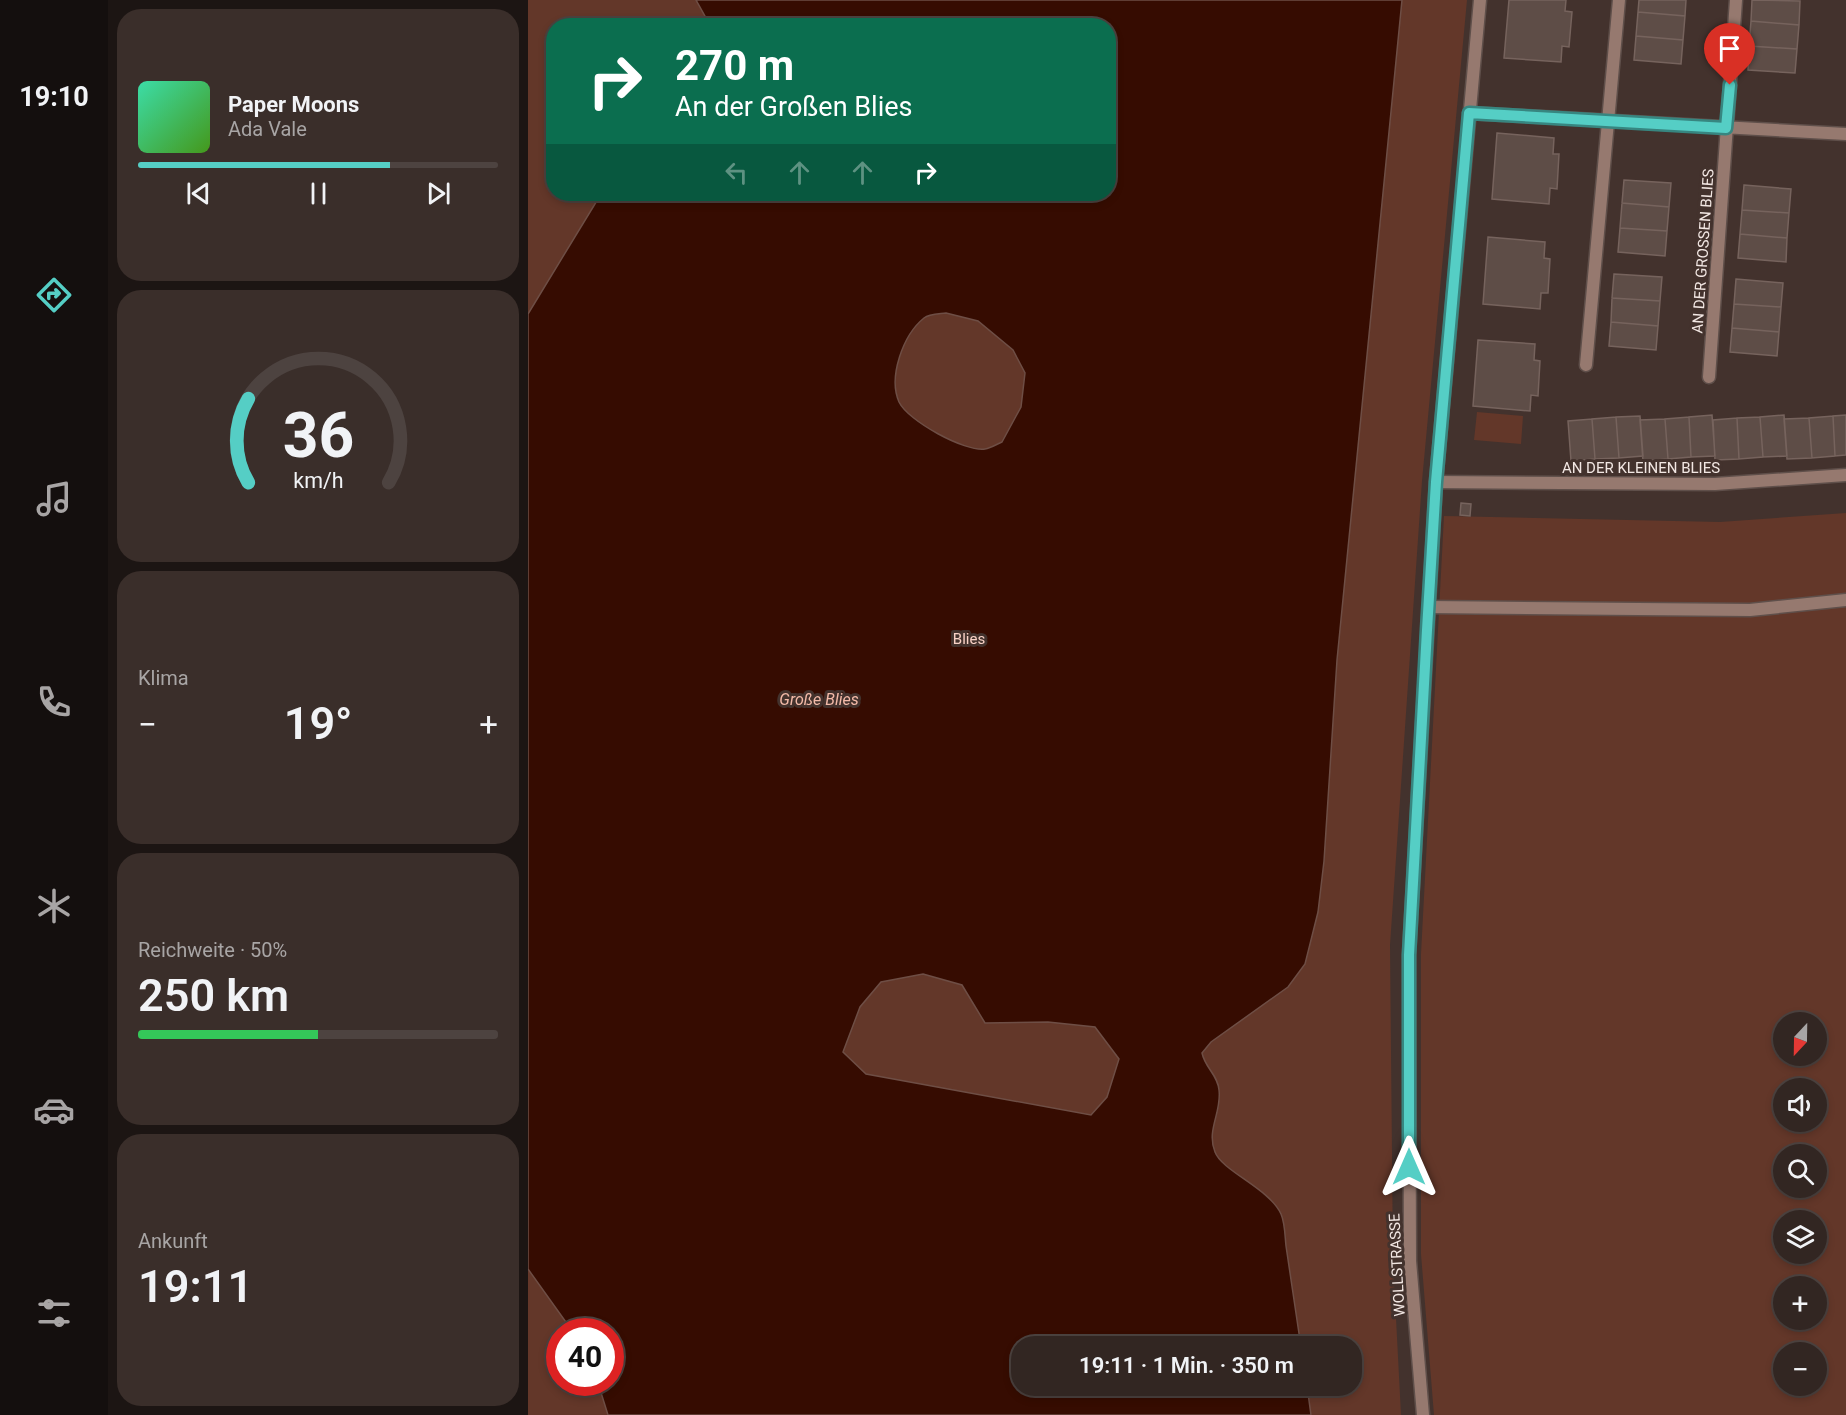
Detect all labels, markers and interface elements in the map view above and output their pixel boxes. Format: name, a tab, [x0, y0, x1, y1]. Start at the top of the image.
pin	[1704, 23, 1755, 85]
icon: arrive	[1713, 32, 1746, 65]
text: 270 m	[675, 41, 794, 90]
icon: right	[576, 42, 654, 120]
text: 19:10	[19, 81, 89, 113]
text: An der Großen Blies	[675, 91, 912, 123]
text: Paper Moons	[228, 92, 359, 117]
text: Ada Vale	[228, 117, 307, 141]
icon: left	[720, 156, 753, 189]
icon: ahead	[783, 156, 816, 189]
icon: ahead	[846, 156, 879, 189]
icon: right	[909, 156, 942, 189]
street label: AN DER GROSSEN BLIES	[1688, 168, 1718, 334]
icon: previous	[182, 177, 215, 210]
icon: pause	[302, 177, 335, 210]
icon: next	[422, 177, 455, 210]
icon: directions	[33, 274, 75, 316]
text: 36	[282, 399, 354, 472]
street label: AN DER KLEINEN BLIES	[1562, 459, 1720, 477]
text: km/h	[293, 469, 343, 494]
icon: music	[33, 478, 75, 520]
park label: Blies	[953, 630, 985, 648]
text: Klima	[138, 666, 189, 690]
icon: phone	[33, 681, 75, 723]
water label: Große Blies	[779, 690, 859, 709]
text: 19°	[284, 697, 352, 750]
text: −	[138, 705, 157, 744]
text: +	[479, 705, 498, 744]
icon: climate	[33, 885, 75, 927]
text: Reichweite · 50%	[138, 938, 287, 962]
text: 250 km	[138, 969, 289, 1022]
north arrow	[1773, 1012, 1827, 1066]
map controls	[1773, 1012, 1827, 1396]
button: sound	[1773, 1078, 1827, 1132]
icon: car	[33, 1089, 75, 1131]
position arrow	[1377, 1135, 1441, 1199]
button: search	[1773, 1144, 1827, 1198]
button: layers	[1773, 1210, 1827, 1264]
street label: WOLLSTRASSE	[1385, 1213, 1409, 1317]
text: Ankunft	[138, 1229, 208, 1253]
text: 19:11	[138, 1260, 253, 1313]
button: +	[1773, 1276, 1827, 1330]
icon: filters	[33, 1292, 75, 1334]
speed limit sign: 40	[546, 1318, 624, 1396]
button: −	[1773, 1342, 1827, 1396]
text: 19:11 · 1 Min. · 350 m	[1079, 1353, 1294, 1378]

